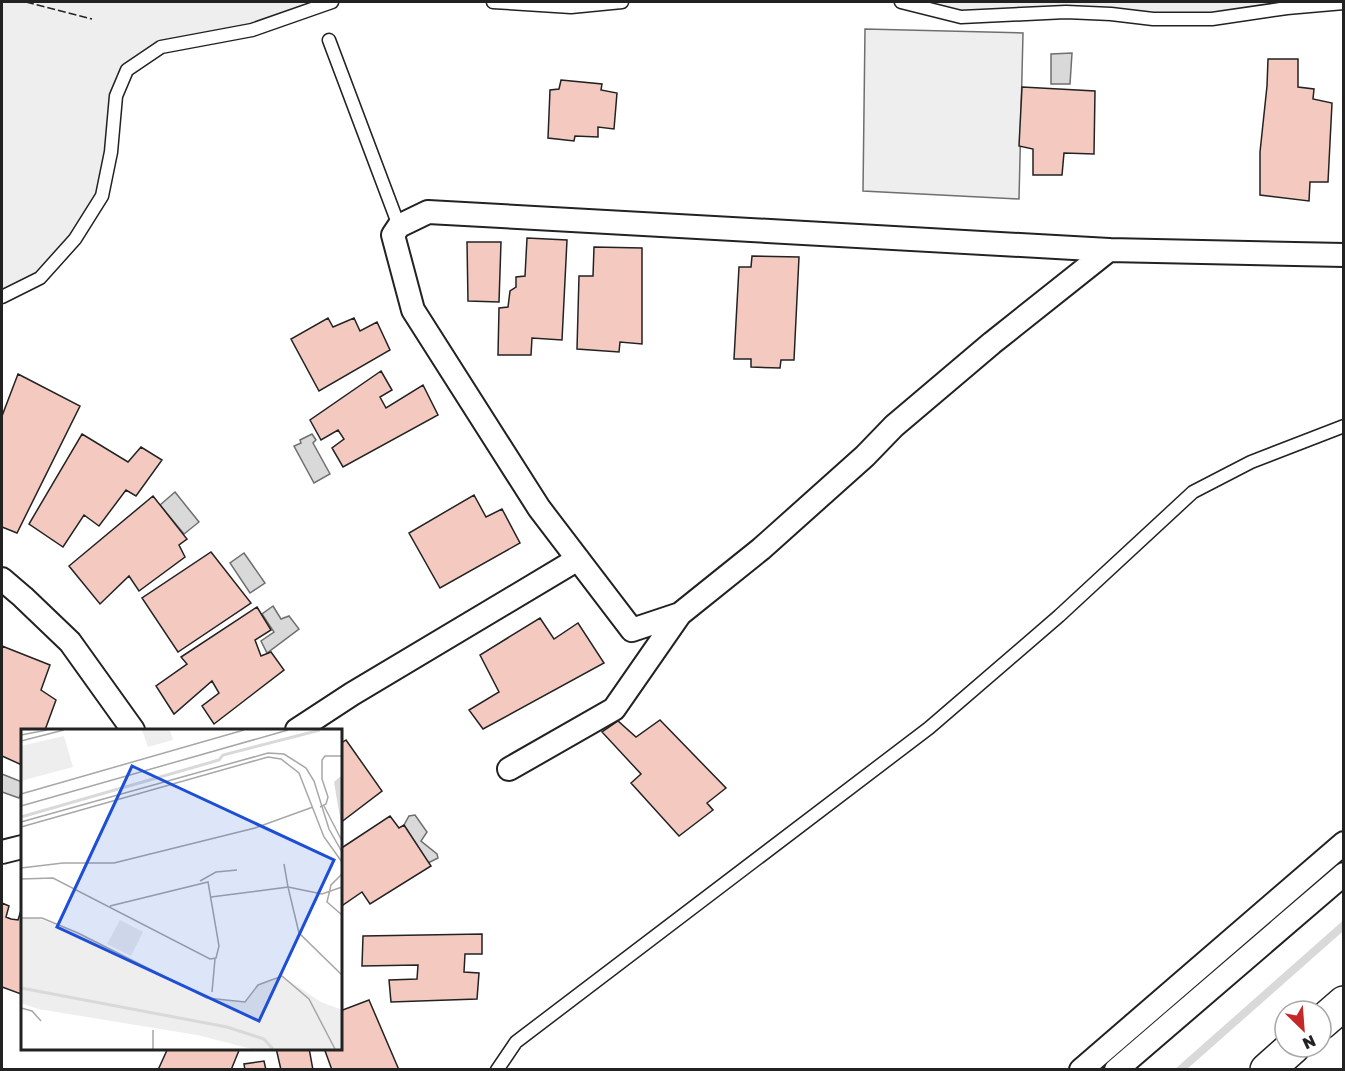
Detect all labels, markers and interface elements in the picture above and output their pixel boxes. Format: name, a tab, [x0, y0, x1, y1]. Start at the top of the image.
inset map	[21, 729, 342, 1050]
north arrow	[1273, 999, 1333, 1059]
text: N	[1300, 1031, 1319, 1054]

